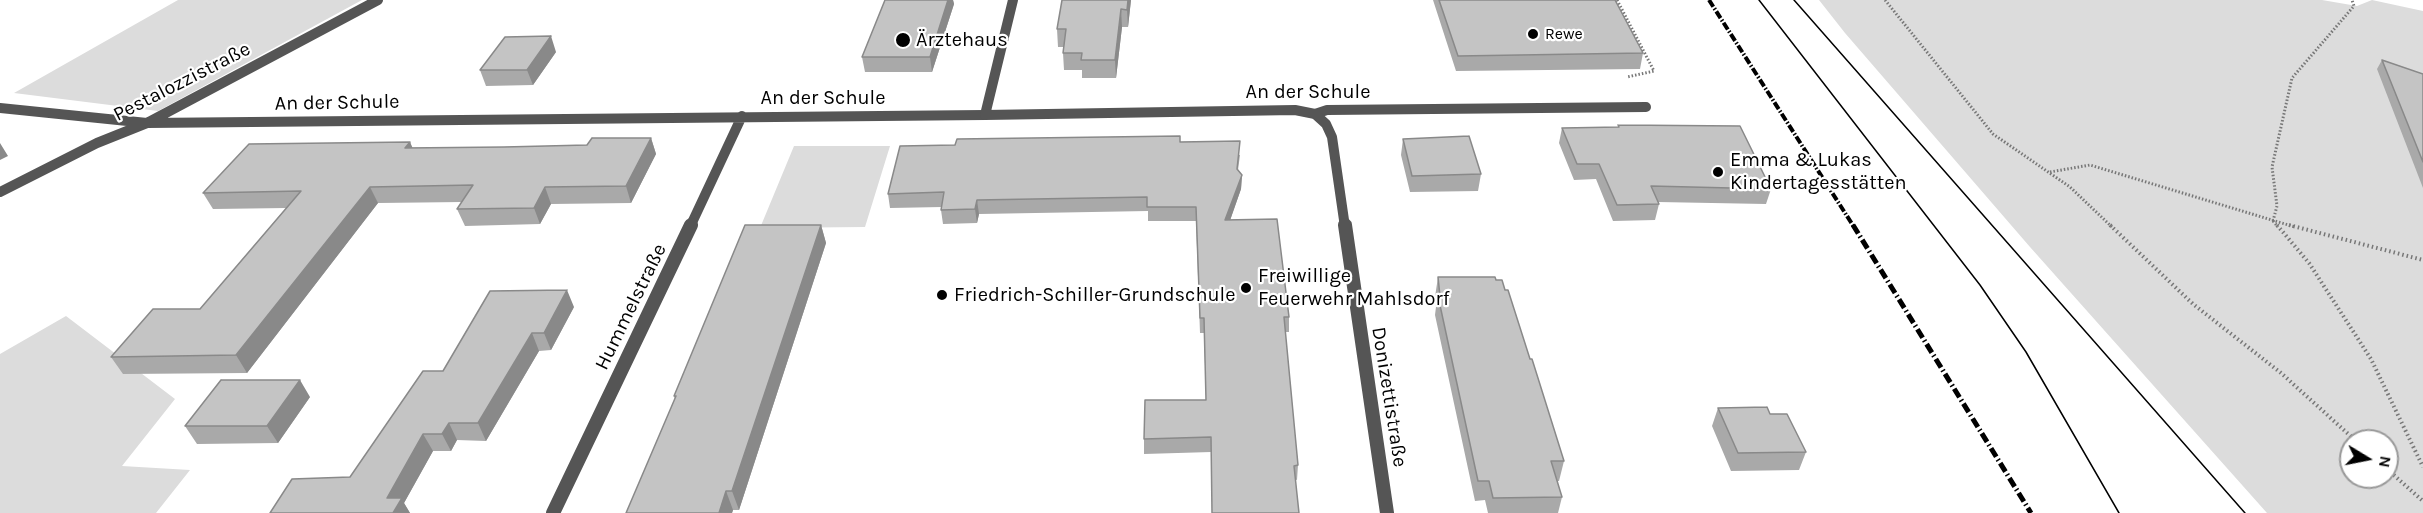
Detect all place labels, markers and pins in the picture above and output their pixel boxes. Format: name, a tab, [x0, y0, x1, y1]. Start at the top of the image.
place label: Rewe	[1545, 24, 1583, 44]
marker: Rewe	[1526, 27, 1540, 41]
place label: Ärztehaus	[916, 28, 1008, 52]
marker: Ärztehaus	[894, 31, 912, 49]
place label: Emma & Lukas Kindertagesstätten	[1730, 148, 1907, 195]
marker: Emma & Lukas Kindertagesstätten	[1711, 165, 1725, 179]
place label: Freiwillige Feuerwehr Mahlsdorf	[1258, 264, 1450, 311]
marker: Freiwillige Feuerwehr Mahlsdorf	[1239, 281, 1253, 295]
place label: Friedrich-Schiller-Grundschule	[954, 283, 1235, 307]
marker: Friedrich-Schiller-Grundschule	[935, 288, 949, 302]

